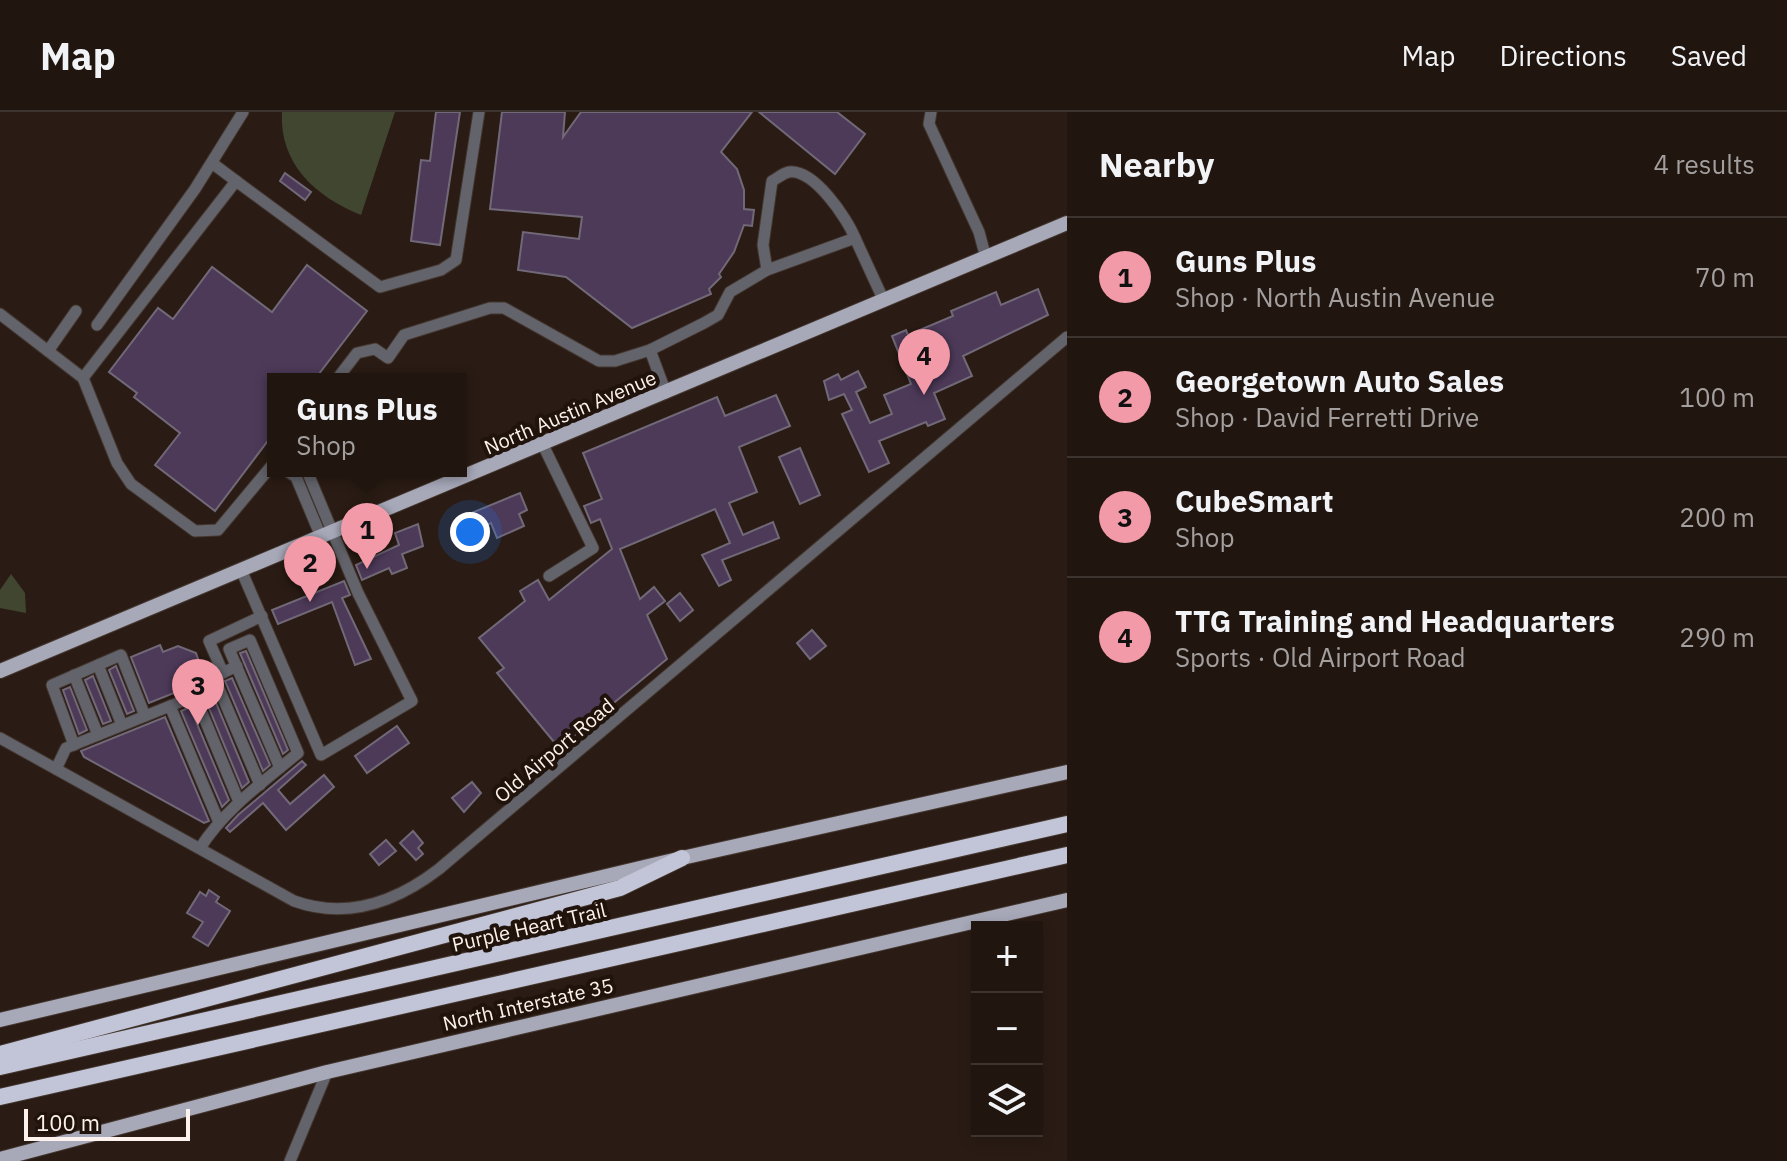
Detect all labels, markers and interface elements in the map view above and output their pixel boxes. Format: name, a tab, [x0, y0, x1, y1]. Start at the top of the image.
text: Map	[40, 31, 116, 80]
text: Map	[1401, 37, 1455, 74]
text: Directions	[1499, 37, 1627, 74]
text: Saved	[1671, 37, 1747, 74]
text: Nearby	[1099, 142, 1214, 186]
text: 4 results	[1653, 147, 1755, 181]
text: Guns Plus	[1175, 241, 1316, 280]
text: 1	[1117, 260, 1133, 294]
text: 70 m	[1695, 260, 1755, 294]
text: Shop · North Austin Avenue	[1175, 280, 1495, 314]
pin: 4	[898, 329, 950, 395]
text: Georgetown Auto Sales	[1175, 361, 1504, 400]
street label: North Austin Avenue	[480, 364, 660, 460]
popup	[267, 373, 467, 477]
text: 2	[1117, 380, 1133, 414]
text: 100 m	[1679, 380, 1755, 414]
text: Guns Plus	[296, 389, 438, 428]
text: Shop · David Ferretti Drive	[1175, 400, 1479, 434]
text: Shop	[296, 428, 356, 462]
text: CubeSmart	[1175, 481, 1334, 520]
text: 3	[1117, 500, 1133, 534]
text: 200 m	[1679, 500, 1755, 534]
pin: 1	[341, 503, 393, 569]
your location	[450, 512, 490, 552]
text: Shop	[1175, 520, 1235, 554]
pin: 2	[284, 536, 336, 602]
text: TTG Training and Headquarters	[1175, 601, 1615, 640]
text: 4	[1117, 620, 1133, 654]
text: 290 m	[1679, 620, 1755, 654]
text: Sports · Old Airport Road	[1175, 640, 1466, 674]
pin: 3	[172, 659, 224, 725]
street label: Old Airport Road	[488, 692, 620, 808]
street label: Purple Heart Trail	[449, 896, 609, 958]
map controls	[971, 921, 1043, 1137]
button: +	[971, 921, 1043, 993]
street label: North Interstate 35	[440, 971, 616, 1037]
button: −	[971, 993, 1043, 1065]
button: layers	[971, 1065, 1043, 1137]
scale bar	[24, 1105, 190, 1141]
text: 100 m	[36, 1108, 100, 1137]

